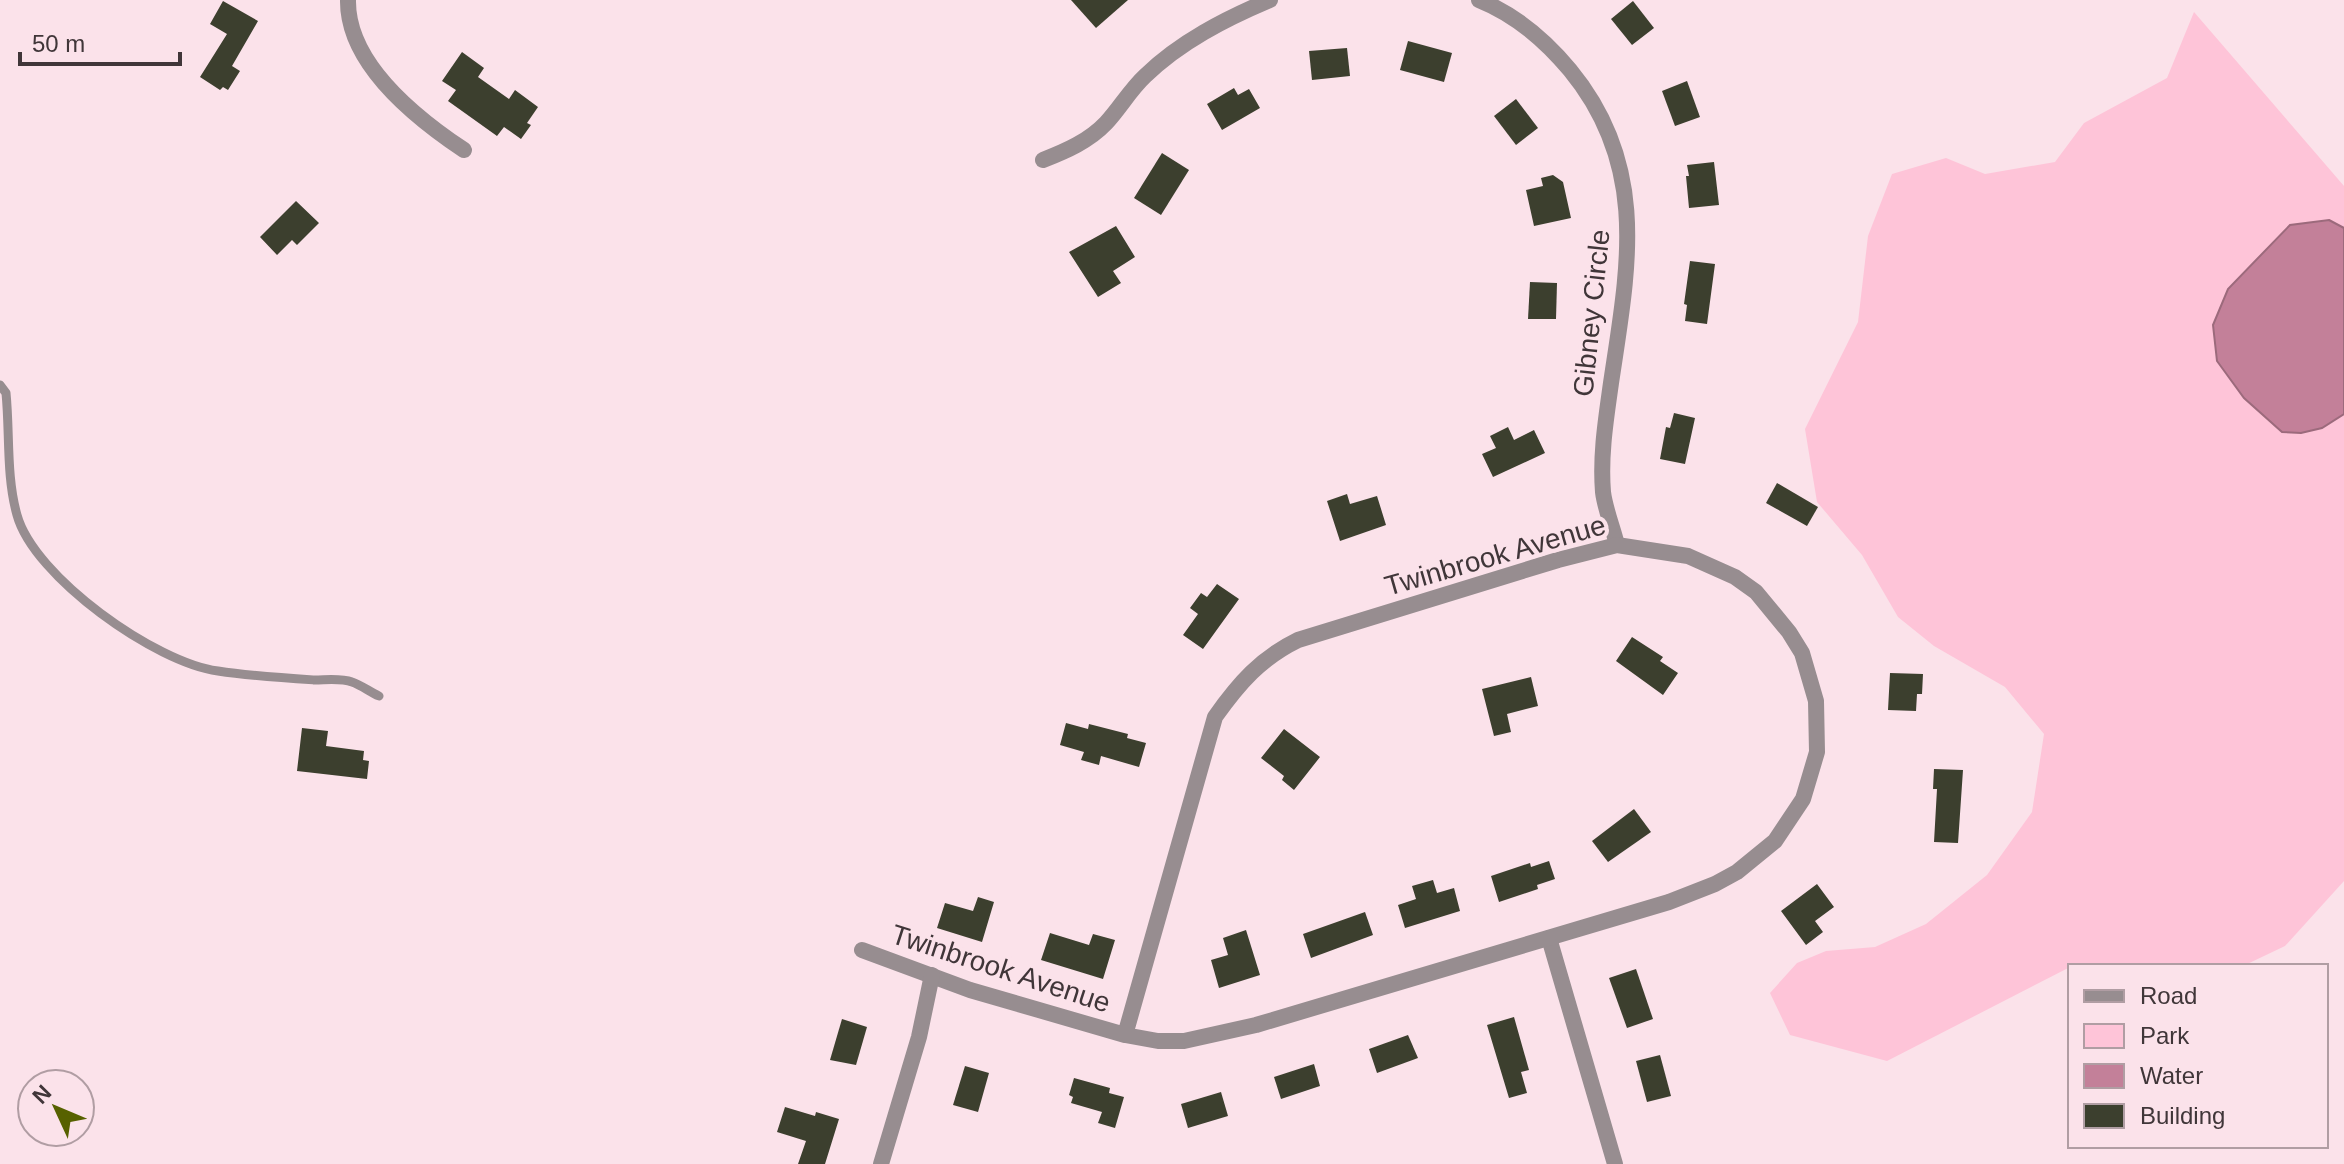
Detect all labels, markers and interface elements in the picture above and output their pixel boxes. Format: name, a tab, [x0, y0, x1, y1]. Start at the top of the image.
scale bar	[20, 16, 180, 66]
text: 50 m	[32, 30, 85, 57]
street label: Gibney Circle	[1567, 228, 1616, 398]
street label: Twinbrook Avenue	[1381, 509, 1609, 602]
street label: Twinbrook Avenue	[887, 918, 1114, 1018]
legend	[2068, 964, 2328, 1148]
text: Road	[2140, 982, 2197, 1009]
text: Park	[2140, 1022, 2190, 1049]
text: Water	[2140, 1062, 2203, 1089]
north arrow	[16, 1068, 96, 1148]
text: N	[27, 1080, 56, 1109]
text: Building	[2140, 1102, 2225, 1129]

